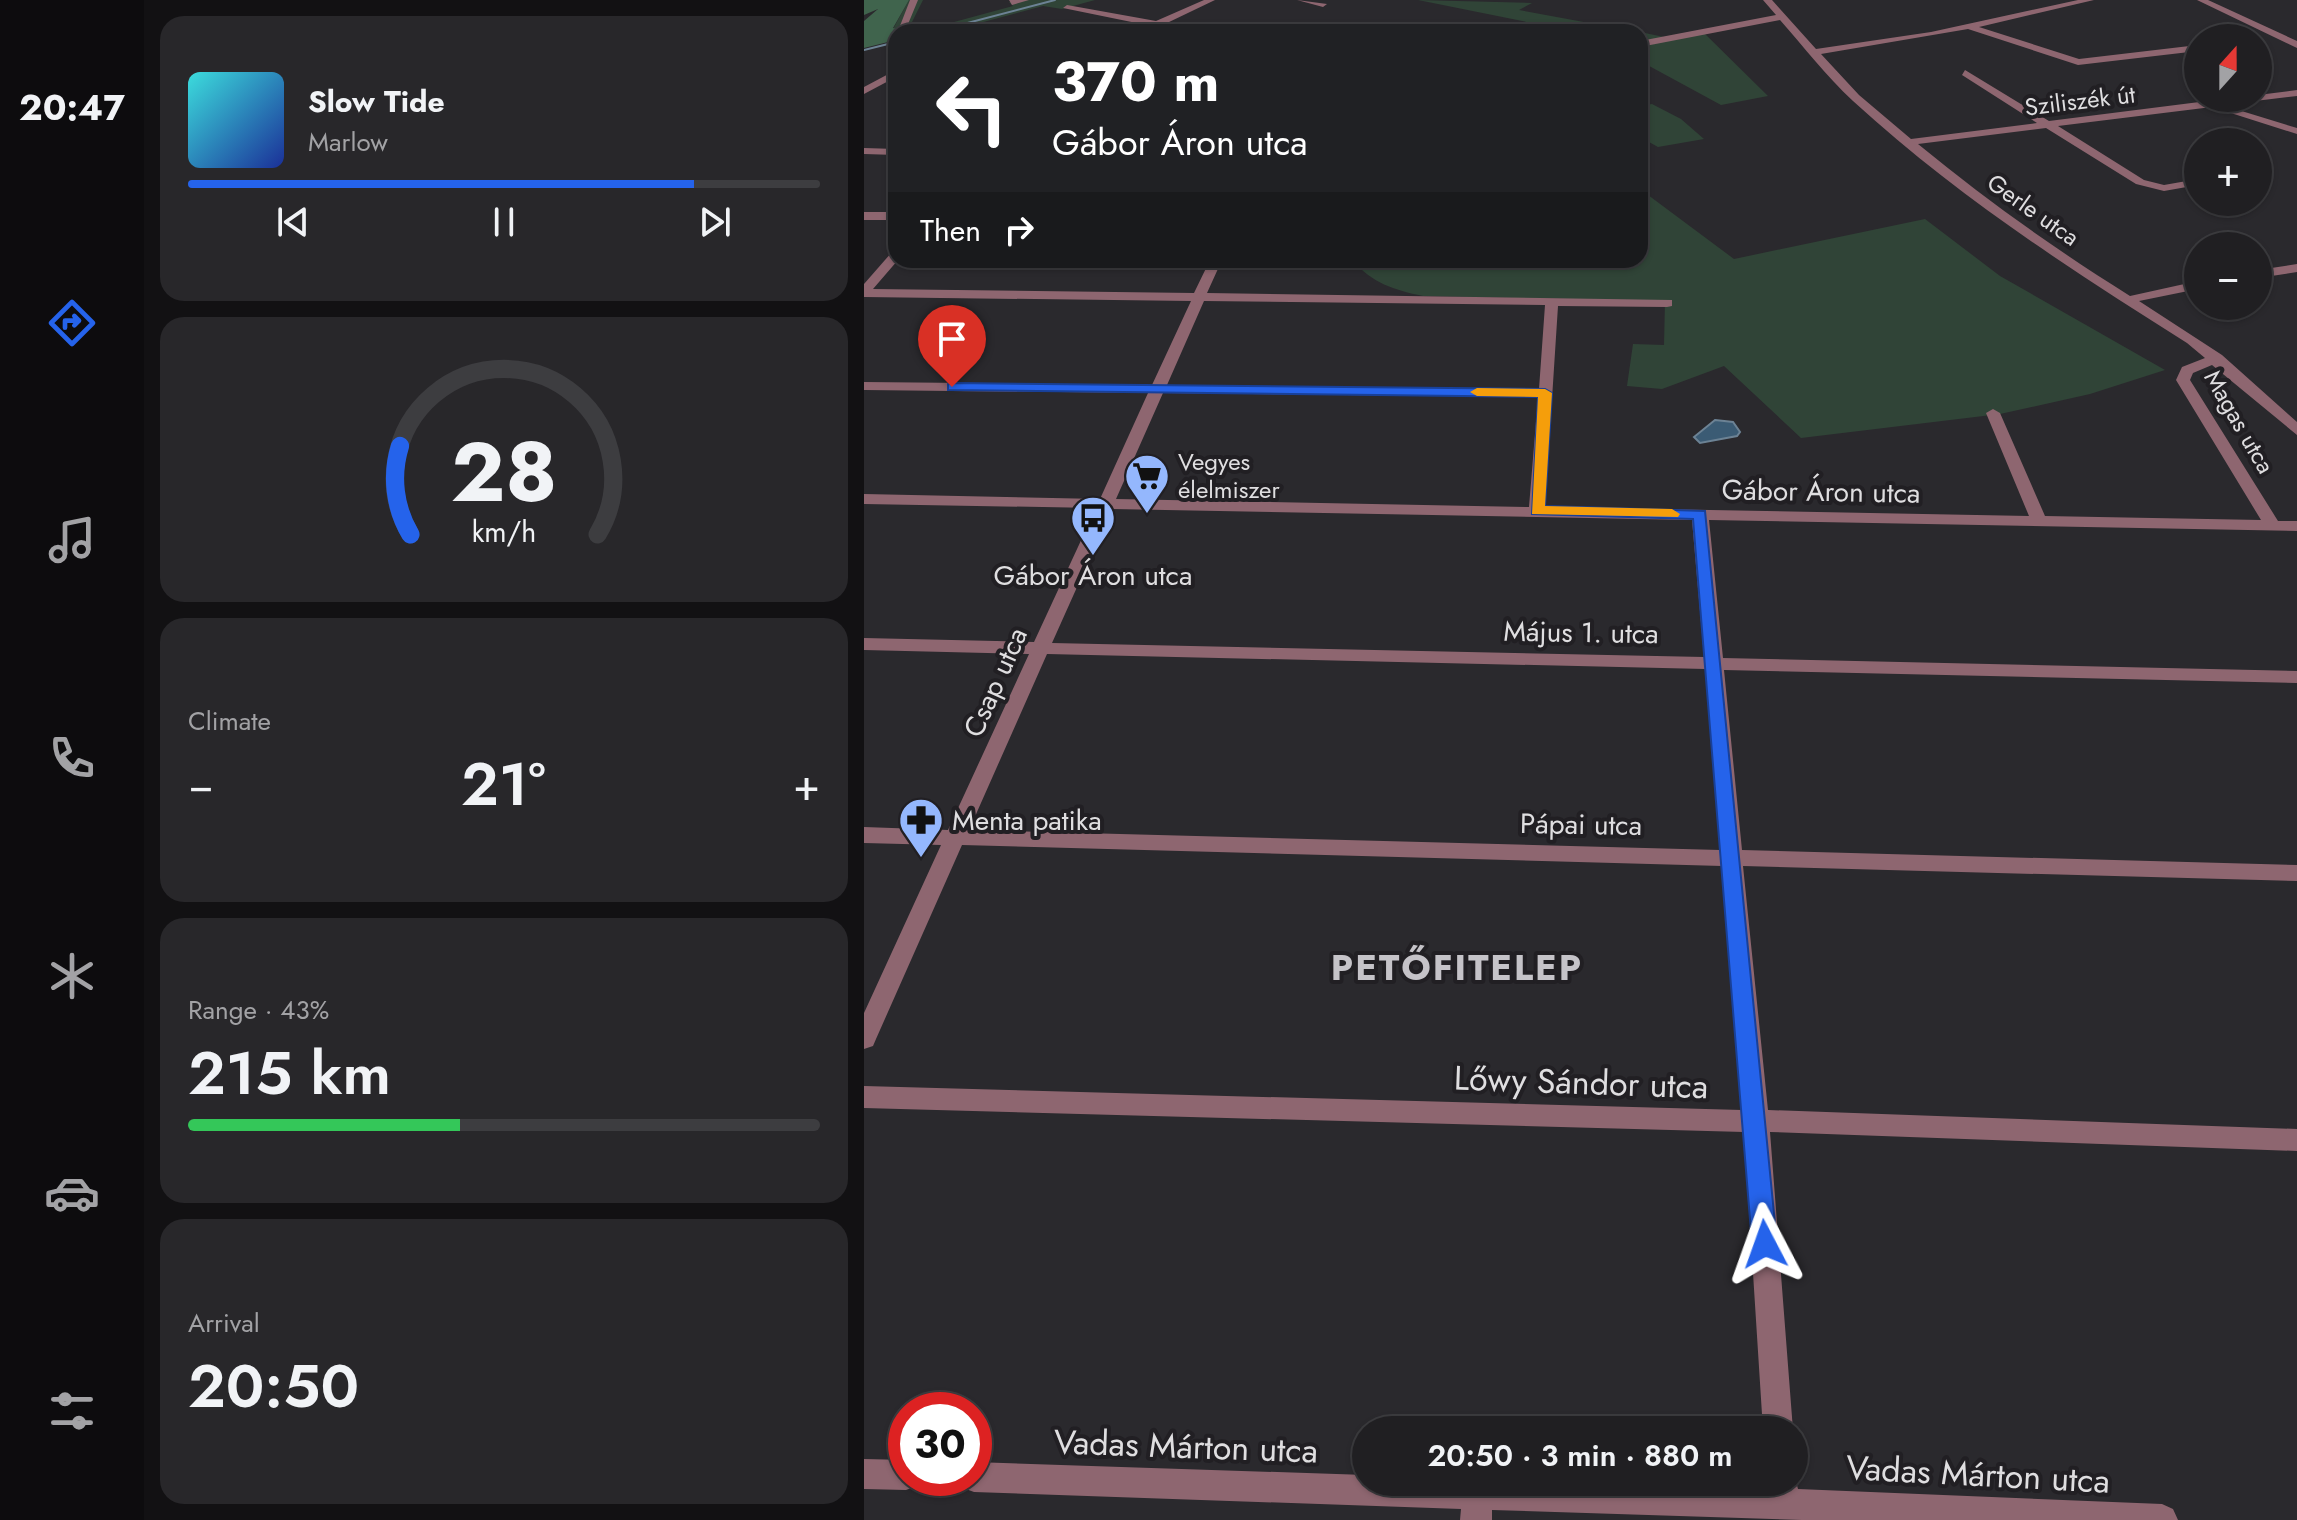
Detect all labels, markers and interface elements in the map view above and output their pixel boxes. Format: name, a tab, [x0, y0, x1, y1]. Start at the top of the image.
north arrow	[2184, 24, 2272, 112]
map controls	[2184, 24, 2272, 320]
text: 370 m	[1052, 41, 1220, 122]
icon: left	[920, 56, 1024, 160]
street label: Sziliszék út	[2023, 76, 2137, 125]
text: Slow Tide	[308, 80, 445, 123]
text: 20:47	[19, 81, 125, 133]
text: Gábor Áron utca	[1052, 116, 1308, 168]
text: Marlow	[308, 123, 388, 161]
button: +	[2184, 128, 2272, 216]
street label: Gerle utca	[1980, 165, 2087, 254]
icon: previous	[271, 200, 315, 244]
icon: pause	[482, 200, 526, 244]
icon: next	[693, 200, 737, 244]
icon: right	[997, 208, 1041, 252]
text: Then	[920, 209, 981, 252]
button: −	[2184, 232, 2272, 320]
icon: directions	[44, 295, 100, 351]
pin	[918, 305, 986, 387]
icon: arrive	[930, 317, 974, 361]
street label: Magas utca	[2196, 363, 2283, 480]
text: 28	[451, 412, 557, 532]
place label: Vegyes élelmiszer	[1178, 444, 1280, 507]
supermarket icon: Vegyes élelmiszer	[1123, 452, 1171, 515]
street label: Gábor Áron utca	[1721, 469, 1921, 514]
bus stop icon: Gábor Áron utca	[1069, 494, 1117, 557]
text: km/h	[472, 511, 536, 553]
icon: music	[44, 512, 100, 568]
place label: Gábor Áron utca	[994, 555, 1192, 596]
street label: Május 1. utca	[1503, 611, 1659, 654]
street label: Csap utca	[953, 621, 1038, 744]
text: Climate	[188, 702, 271, 740]
icon: phone	[44, 730, 100, 786]
text: 21°	[461, 741, 546, 828]
text: −	[188, 753, 214, 817]
text: +	[793, 753, 820, 817]
pharmacy icon: Menta patika	[897, 796, 945, 859]
place label: Menta patika	[952, 800, 1102, 841]
street label: Pápai utca	[1519, 803, 1642, 846]
district label: PETŐFITELEP	[1331, 941, 1583, 993]
icon: climate	[44, 948, 100, 1004]
text: Range · 43%	[188, 991, 329, 1029]
text: 215 km	[188, 1030, 391, 1117]
street label: Lőwy Sándor utca	[1453, 1054, 1709, 1111]
icon: car	[44, 1165, 100, 1221]
position arrow	[1723, 1202, 1807, 1286]
text: Arrival	[188, 1304, 260, 1342]
text: 20:50	[188, 1343, 359, 1430]
icon: filters	[44, 1383, 100, 1439]
speed limit sign: 30	[888, 1392, 992, 1496]
street label: Vadas Márton utca	[1053, 1417, 1319, 1476]
text: 20:50 · 3 min · 880 m	[1427, 1434, 1733, 1477]
street label: Vadas Márton utca	[1845, 1443, 2111, 1506]

